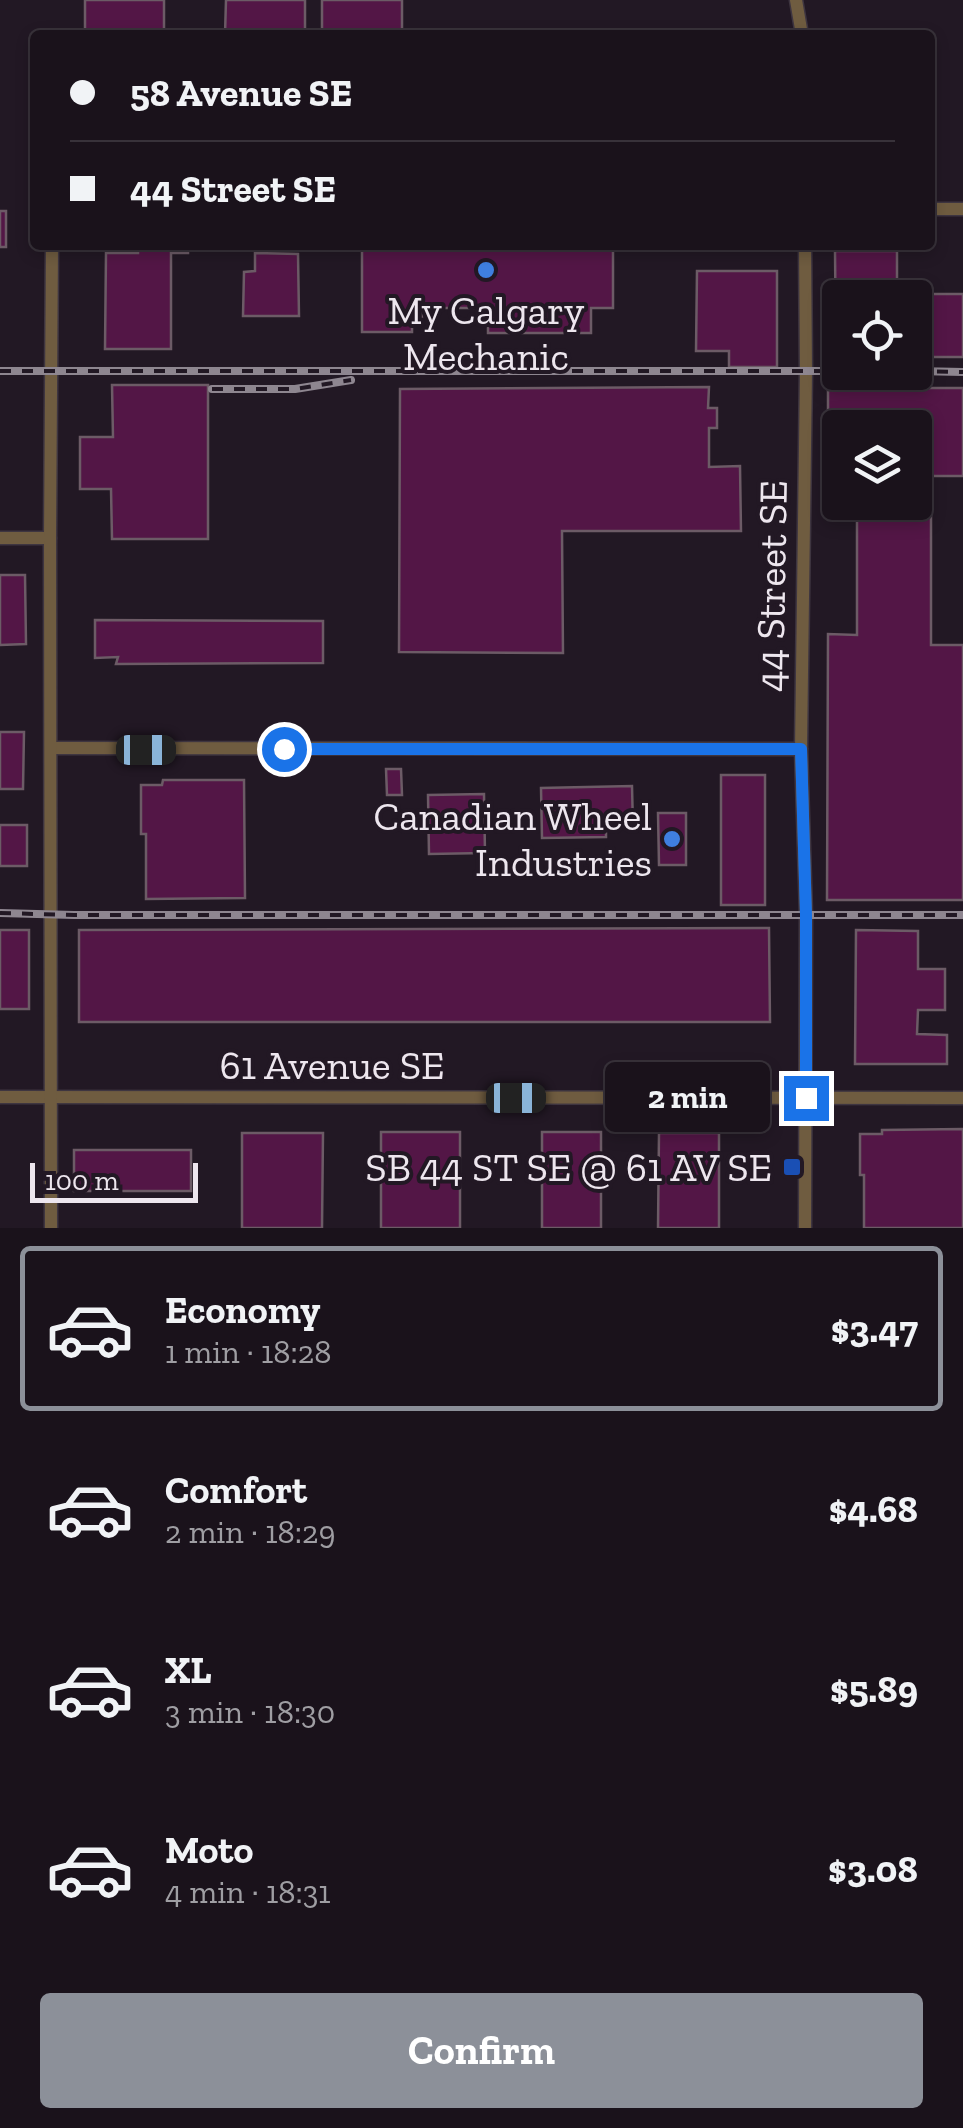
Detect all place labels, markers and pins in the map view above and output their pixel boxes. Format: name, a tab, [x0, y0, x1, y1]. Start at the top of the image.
marker: My Calgary Mechanic	[475, 259, 497, 281]
place label: My Calgary Mechanic	[388, 286, 585, 380]
place label: Canadian Wheel Industries	[373, 792, 652, 886]
marker: Canadian Wheel Industries	[661, 828, 683, 850]
place label: SB 44 ST SE @ 61 AV SE	[365, 1143, 772, 1191]
marker: SB 44 ST SE @ 61 AV SE	[781, 1156, 803, 1178]

